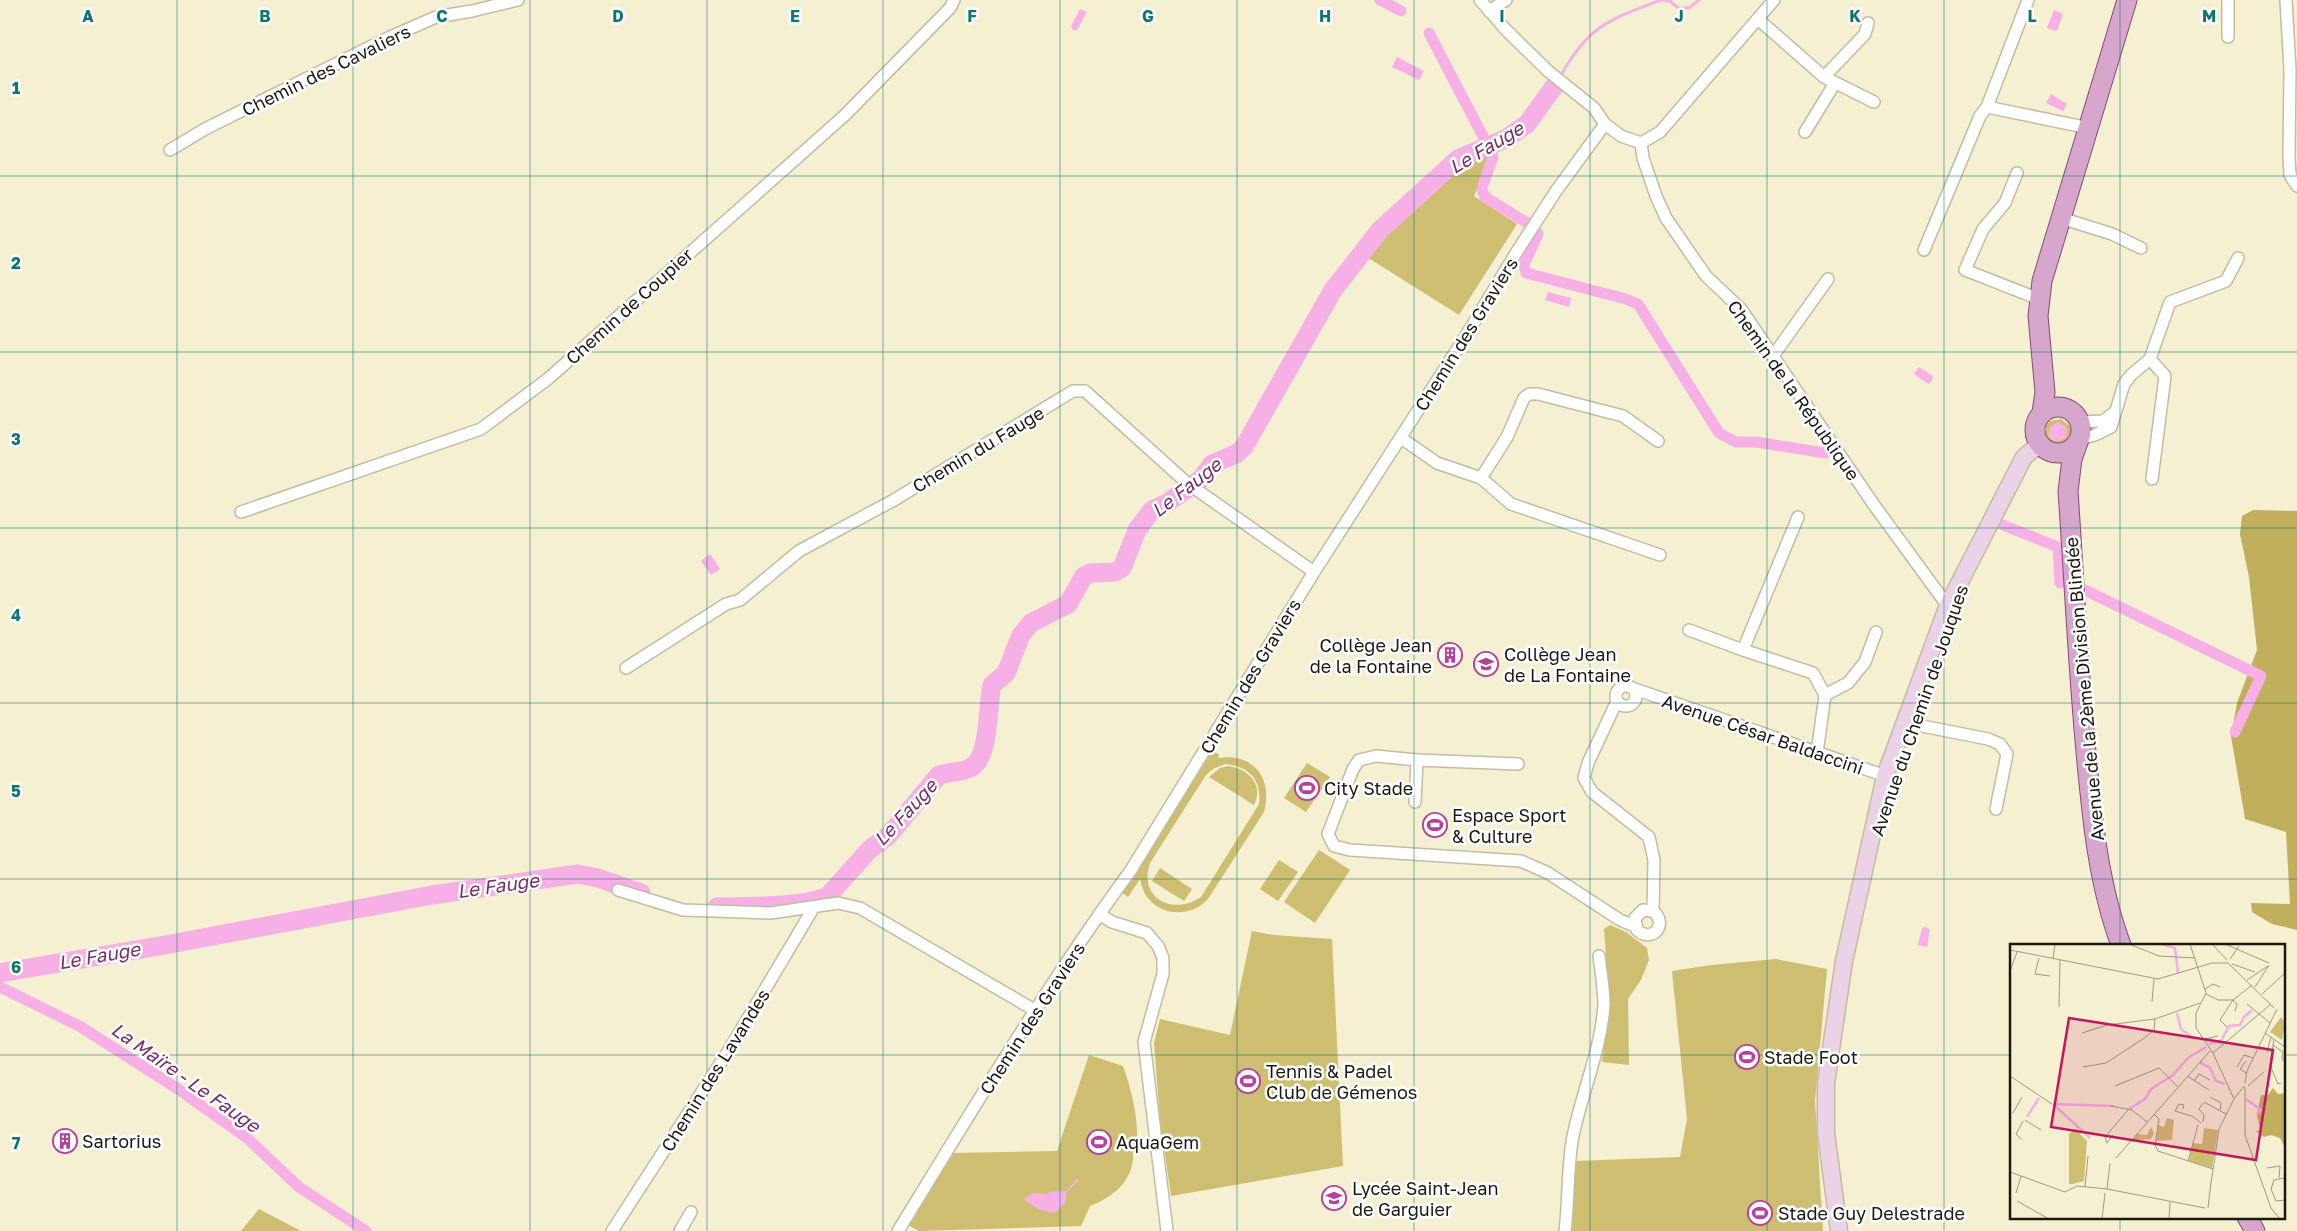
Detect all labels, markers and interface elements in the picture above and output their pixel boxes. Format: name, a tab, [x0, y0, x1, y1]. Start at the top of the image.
text: A	[82, 6, 94, 26]
text: B	[259, 6, 271, 26]
text: C	[436, 6, 448, 26]
text: D	[612, 6, 624, 26]
text: E	[790, 6, 800, 26]
text: F	[967, 6, 977, 26]
text: G	[1142, 6, 1154, 26]
text: H	[1319, 6, 1331, 26]
text: I	[1499, 6, 1505, 26]
text: J	[1674, 6, 1684, 26]
text: K	[1849, 6, 1861, 26]
text: L	[2027, 6, 2037, 26]
text: M	[2202, 6, 2216, 26]
street label: Chemin des Cavaliers	[238, 20, 414, 120]
text: 1	[12, 78, 20, 98]
water label: Le Fauge	[1445, 115, 1529, 178]
street label: Chemin de Coupier	[561, 243, 697, 369]
text: 2	[11, 253, 21, 273]
street label: Chemin des Graviers	[1410, 253, 1522, 415]
street label: Chemin de la République	[1723, 296, 1865, 484]
street label: Chemin du Fauge	[908, 401, 1048, 497]
text: 3	[11, 429, 21, 449]
water label: Le Fauge	[1147, 451, 1227, 521]
street label: Avenue de la 2ème Division Blindée	[2060, 536, 2108, 842]
street label: Avenue du Chemin de Jouques	[1866, 582, 1972, 838]
street label: Chemin des Graviers	[1195, 595, 1305, 757]
text: 4	[11, 605, 21, 625]
place label: Collège Jean de la Fontaine	[1310, 634, 1432, 677]
building icon: Collège Jean de la Fontaine	[1437, 642, 1463, 668]
place label: Collège Jean de La Fontaine	[1504, 643, 1631, 686]
school or university icon: Collège Jean de La Fontaine	[1473, 651, 1499, 677]
street label: Avenue César Baldaccini	[1660, 689, 1866, 779]
water label: Le Fauge	[869, 773, 943, 850]
sports icon: City Stade	[1294, 775, 1320, 801]
place label: City Stade	[1324, 777, 1413, 799]
text: 5	[11, 781, 21, 801]
place label: Espace Sport & Culture	[1452, 804, 1566, 847]
sports icon: Espace Sport & Culture	[1422, 812, 1448, 838]
water label: Le Fauge	[456, 868, 542, 902]
water label: Le Fauge	[56, 936, 143, 973]
street label: Chemin des Graviers	[975, 938, 1089, 1098]
inset map	[2010, 944, 2284, 1218]
text: 6	[11, 957, 21, 977]
street label: Chemin des Lavandes	[656, 985, 774, 1155]
water label: La Maïre - Le Fauge	[107, 1017, 266, 1138]
sports icon: Stade Foot	[1734, 1044, 1760, 1070]
place label: Stade Foot	[1764, 1046, 1858, 1068]
place label: Tennis & Padel Club de Gémenos	[1266, 1060, 1417, 1103]
sports icon: Tennis & Padel Club de Gémenos	[1235, 1068, 1261, 1094]
building icon: Sartorius	[52, 1128, 78, 1154]
sports icon: AquaGem	[1086, 1129, 1112, 1155]
place label: Sartorius	[82, 1130, 161, 1152]
place label: AquaGem	[1116, 1131, 1199, 1153]
text: 7	[12, 1133, 21, 1153]
place label: Lycée Saint-Jean de Garguier	[1352, 1177, 1498, 1220]
school or university icon: Lycée Saint-Jean de Garguier	[1321, 1185, 1347, 1211]
sports icon: Stade Guy Delestrade	[1747, 1200, 1773, 1226]
place label: Stade Guy Delestrade	[1778, 1202, 1965, 1224]

